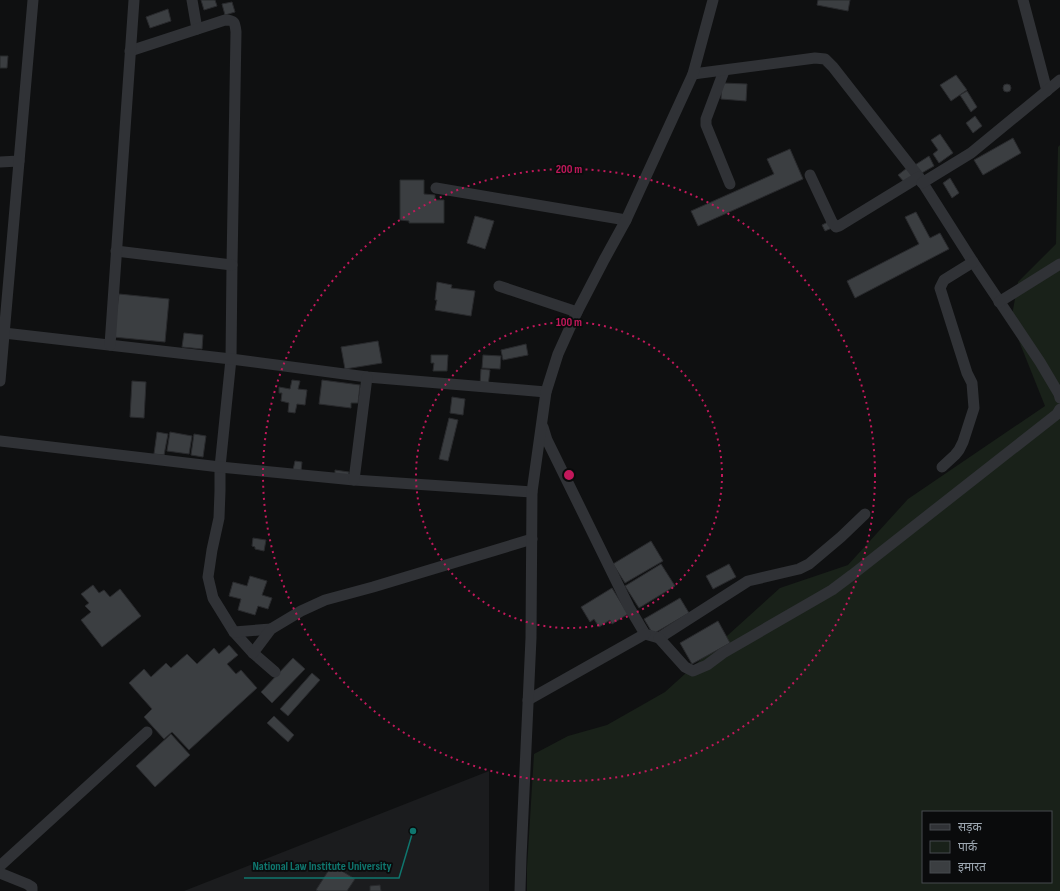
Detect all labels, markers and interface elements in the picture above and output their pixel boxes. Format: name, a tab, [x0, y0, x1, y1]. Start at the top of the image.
text: 200 m	[556, 162, 582, 177]
text: 100 m	[556, 315, 582, 330]
centre of rings	[562, 468, 576, 482]
legend	[922, 811, 1052, 883]
text: सड़क	[958, 820, 983, 835]
text: पार्क	[958, 840, 978, 855]
callout: National Law Institute University	[244, 854, 399, 878]
text: National Law Institute University	[252, 859, 392, 874]
text: इमारत	[958, 860, 987, 875]

